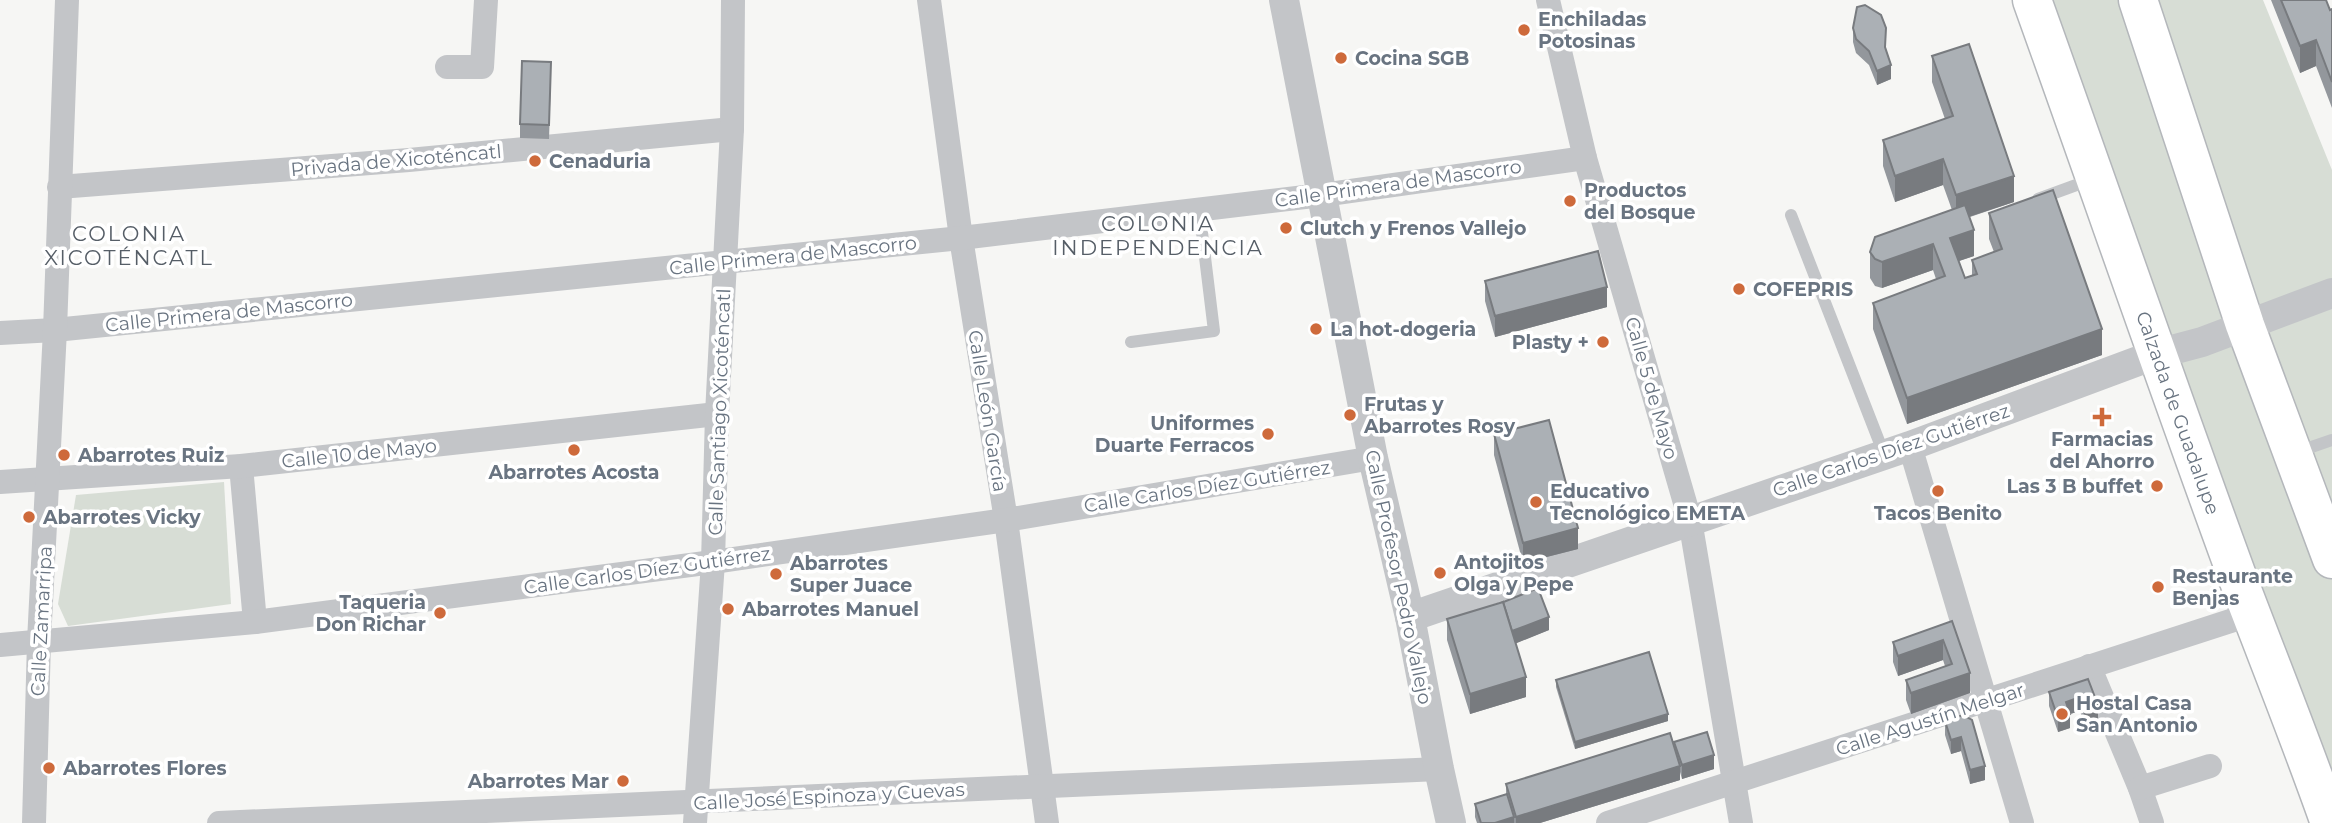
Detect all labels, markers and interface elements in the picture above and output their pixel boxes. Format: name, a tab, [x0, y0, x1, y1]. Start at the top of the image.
place label: Enchiladas Potosinas	[1538, 8, 1646, 53]
marker: Enchiladas Potosinas	[1516, 22, 1532, 38]
place label: Cocina SGB	[1355, 47, 1469, 70]
marker: Cocina SGB	[1333, 50, 1349, 66]
street label: Privada de Xicoténcatl	[290, 140, 503, 181]
place label: Cenaduria	[549, 150, 651, 173]
marker: Cenaduria	[527, 153, 543, 169]
street label: Calle Primera de Mascorro	[1273, 155, 1523, 212]
place label: Productos del Bosque	[1584, 179, 1695, 224]
marker: Productos del Bosque	[1562, 193, 1578, 209]
district label: COLONIA INDEPENDENCIA	[1052, 211, 1264, 260]
place label: Clutch y Frenos Vallejo	[1300, 217, 1526, 240]
marker: Clutch y Frenos Vallejo	[1278, 220, 1294, 236]
district label: COLONIA XICOTÉNCATL	[44, 221, 214, 270]
street label: Calle Primera de Mascorro	[668, 231, 918, 280]
place label: COFEPRIS	[1753, 278, 1853, 301]
marker: COFEPRIS	[1731, 281, 1747, 297]
street label: Calle Primera de Mascorro	[104, 288, 354, 337]
street label: Calle Santiago Xicoténcatl	[704, 288, 735, 536]
street label: Calzada de Guadalupe	[2131, 308, 2225, 518]
street label: Calle 5 de Mayo	[1620, 314, 1683, 462]
place label: La hot-dogeria	[1330, 318, 1476, 341]
marker: La hot-dogeria	[1308, 321, 1324, 337]
street label: Calle León García	[963, 328, 1012, 494]
place label: Plasty +	[1512, 331, 1589, 354]
marker: Plasty +	[1595, 334, 1611, 350]
place label: Frutas y Abarrotes Rosy	[1363, 393, 1516, 438]
street label: Calle Carlos Díez Gutiérrez	[1770, 399, 2013, 502]
marker: Frutas y Abarrotes Rosy	[1342, 407, 1358, 423]
marker: Farmacias del Ahorro	[2094, 409, 2110, 425]
place label: Uniformes Duarte Ferracos	[1095, 412, 1254, 457]
marker: Uniformes Duarte Ferracos	[1260, 426, 1276, 442]
place label: Farmacias del Ahorro	[2049, 428, 2155, 473]
street label: Calle 10 de Mayo	[280, 434, 438, 473]
marker: Abarrotes Acosta	[566, 442, 582, 458]
place label: Abarrotes Ruiz	[77, 444, 224, 467]
marker: Abarrotes Ruiz	[56, 447, 72, 463]
street label: Calle Profesor Pedro Vallejo	[1360, 448, 1437, 706]
street label: Calle Carlos Díez Gutiérrez	[1082, 456, 1332, 517]
place label: Abarrotes Acosta	[488, 461, 659, 484]
place label: Las 3 B buffet	[2007, 475, 2143, 498]
marker: Las 3 B buffet	[2149, 478, 2165, 494]
place label: Educativo Tecnológico EMETA	[1550, 480, 1745, 525]
marker: Tacos Benito	[1930, 483, 1946, 499]
marker: Educativo Tecnológico EMETA	[1528, 494, 1544, 510]
place label: Tacos Benito	[1874, 502, 2002, 525]
place label: Abarrotes Vicky	[42, 506, 201, 529]
marker: Abarrotes Vicky	[21, 509, 37, 525]
street label: Calle Carlos Díez Gutiérrez	[522, 542, 772, 599]
street label: Calle Zamarripa	[26, 545, 57, 697]
place label: Antojitos Olga y Pepe	[1453, 551, 1574, 596]
place label: Abarrotes Super Juace	[789, 552, 912, 597]
marker: Antojitos Olga y Pepe	[1432, 565, 1448, 581]
place label: Restaurante Benjas	[2172, 565, 2293, 610]
marker: Abarrotes Super Juace	[768, 566, 784, 582]
marker: Restaurante Benjas	[2150, 579, 2166, 595]
place label: Taqueria Don Richar	[315, 591, 426, 636]
place label: Abarrotes Manuel	[741, 598, 919, 621]
marker: Abarrotes Manuel	[720, 601, 736, 617]
marker: Taqueria Don Richar	[432, 605, 448, 621]
street label: Calle Agustín Melgar	[1833, 678, 2027, 761]
place label: Hostal Casa San Antonio	[2076, 692, 2198, 737]
marker: Hostal Casa San Antonio	[2054, 706, 2070, 722]
place label: Abarrotes Flores	[62, 757, 227, 780]
marker: Abarrotes Flores	[41, 760, 57, 776]
place label: Abarrotes Mar	[467, 770, 609, 793]
marker: Abarrotes Mar	[615, 773, 631, 789]
street label: Calle José Espinoza y Cuevas	[693, 778, 965, 815]

